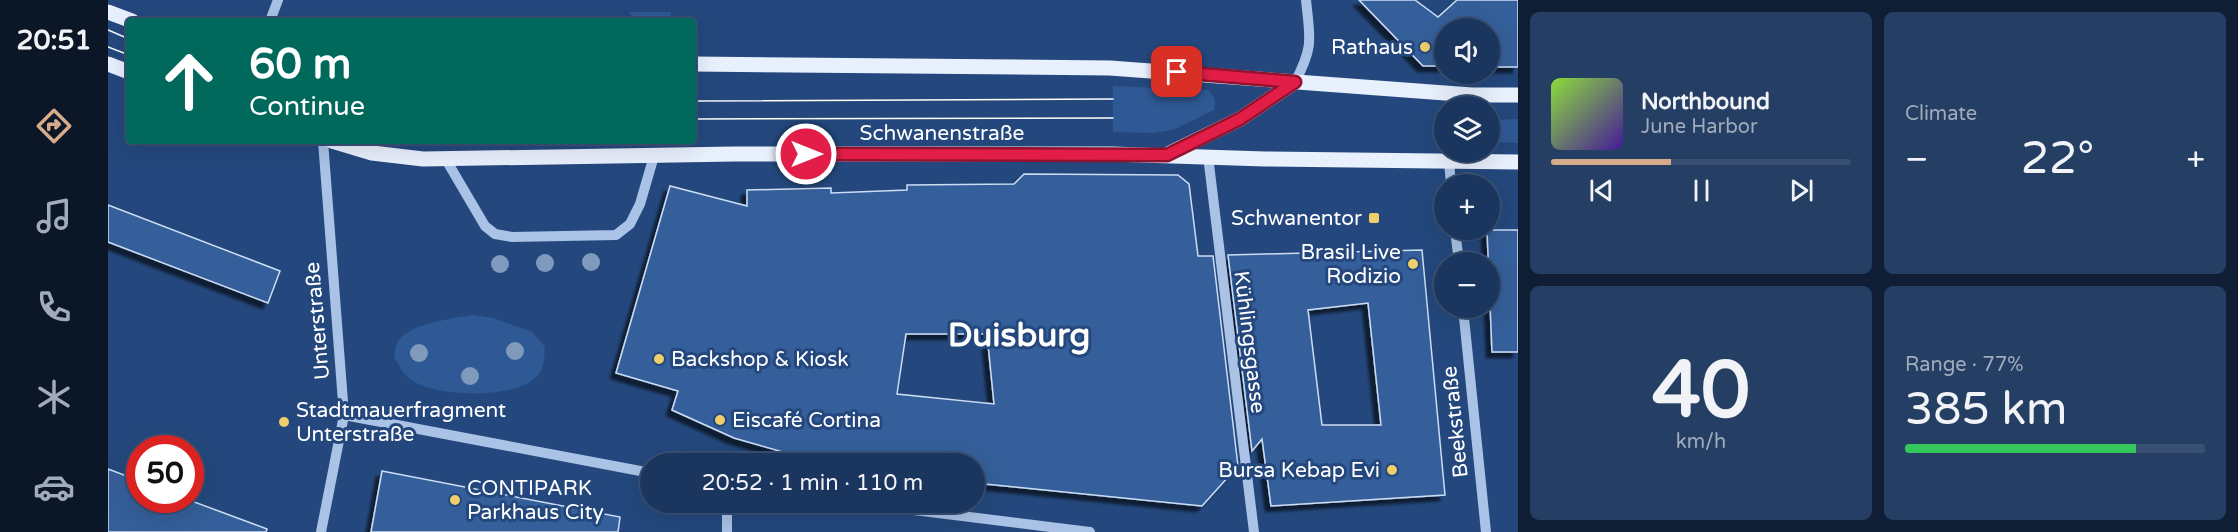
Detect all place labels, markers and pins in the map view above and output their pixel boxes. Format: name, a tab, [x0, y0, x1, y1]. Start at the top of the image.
place label: Rathaus	[1331, 35, 1413, 60]
marker: Rathaus	[1418, 40, 1432, 54]
pin	[1151, 46, 1202, 97]
place label: Schwanentor	[1231, 206, 1362, 231]
marker: Schwanentor	[1367, 211, 1381, 225]
place label: Brasil Live Rodizio	[1301, 240, 1401, 289]
marker: Brasil Live Rodizio	[1406, 257, 1420, 271]
place label: Backshop & Kiosk	[671, 347, 849, 372]
marker: Backshop & Kiosk	[652, 352, 666, 366]
place label: Stadtmauerfragment Unterstraße	[296, 398, 506, 447]
place label: Eiscafé Cortina	[732, 408, 881, 433]
marker: Eiscafé Cortina	[713, 413, 727, 427]
marker: Stadtmauerfragment Unterstraße	[277, 415, 291, 429]
place label: Bursa Kebap Evi	[1218, 458, 1380, 483]
marker: Bursa Kebap Evi	[1385, 463, 1399, 477]
place label: CONTIPARK Parkhaus City	[467, 476, 604, 525]
marker: CONTIPARK Parkhaus City	[448, 493, 462, 507]

